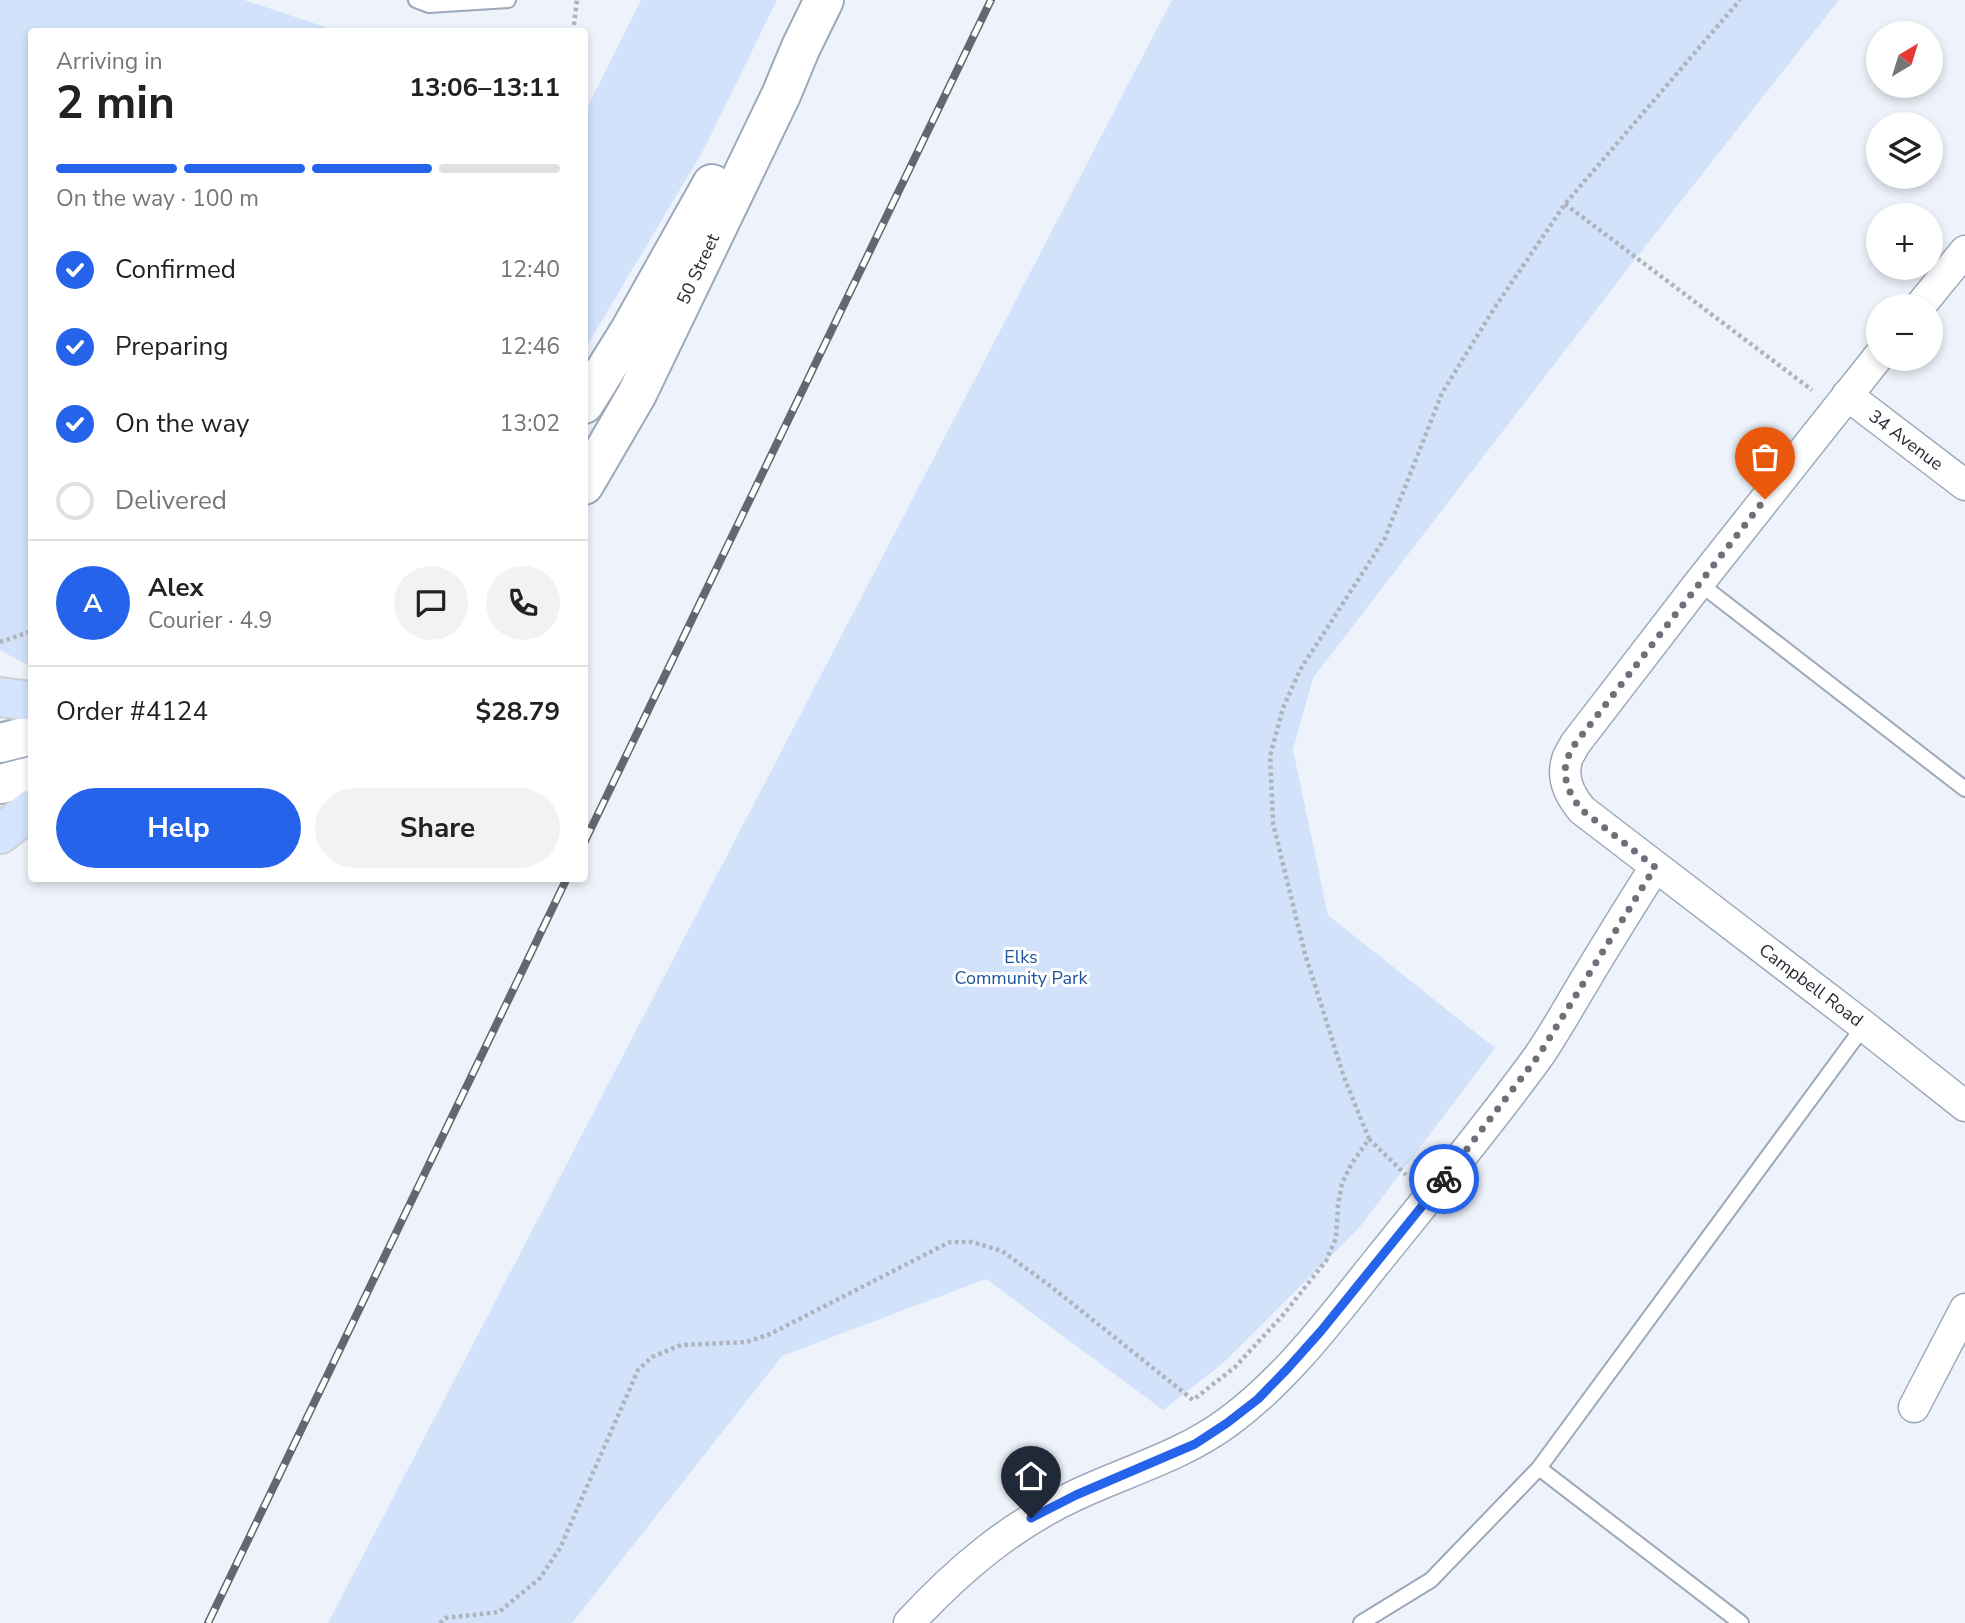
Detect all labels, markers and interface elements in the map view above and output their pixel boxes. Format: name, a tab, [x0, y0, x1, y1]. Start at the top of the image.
north arrow	[1866, 21, 1942, 98]
map controls	[1866, 21, 1943, 371]
text: Arriving in	[56, 46, 163, 77]
text: 13:06–13:11	[409, 70, 560, 105]
text: 2 min	[56, 71, 175, 134]
button: layers	[1866, 112, 1943, 189]
text: On the way · 100 m	[56, 183, 259, 214]
button: +	[1866, 203, 1943, 280]
street label: 50 Street	[671, 229, 725, 308]
icon: check	[56, 251, 94, 289]
text: Confirmed	[115, 252, 236, 287]
text: 12:40	[500, 254, 560, 285]
button: −	[1866, 294, 1943, 371]
icon: check	[56, 328, 94, 366]
text: Preparing	[115, 329, 228, 364]
text: 12:46	[500, 331, 560, 362]
street label: 34 Avenue	[1864, 404, 1948, 476]
icon: check	[56, 405, 94, 443]
text: On the way	[115, 406, 249, 441]
text: 13:02	[500, 408, 560, 439]
pin	[1735, 427, 1795, 499]
icon: bag	[1746, 438, 1784, 476]
text: Delivered	[115, 483, 227, 518]
button: chat	[394, 566, 468, 640]
button: phone	[486, 566, 560, 640]
text: Alex	[148, 570, 204, 605]
text: A	[83, 586, 103, 621]
text: Courier · 4.9	[148, 605, 272, 636]
text: Order #4124	[56, 694, 208, 729]
text: $28.79	[476, 694, 560, 729]
button: Help	[56, 788, 301, 868]
button: Share	[315, 788, 560, 868]
street label: Campbell Road	[1754, 938, 1868, 1032]
park label: Elks Community Park	[954, 945, 1089, 990]
courier	[1409, 1144, 1479, 1214]
icon: bike	[1425, 1160, 1463, 1198]
pin	[1001, 1446, 1061, 1518]
icon: home	[1012, 1457, 1050, 1495]

